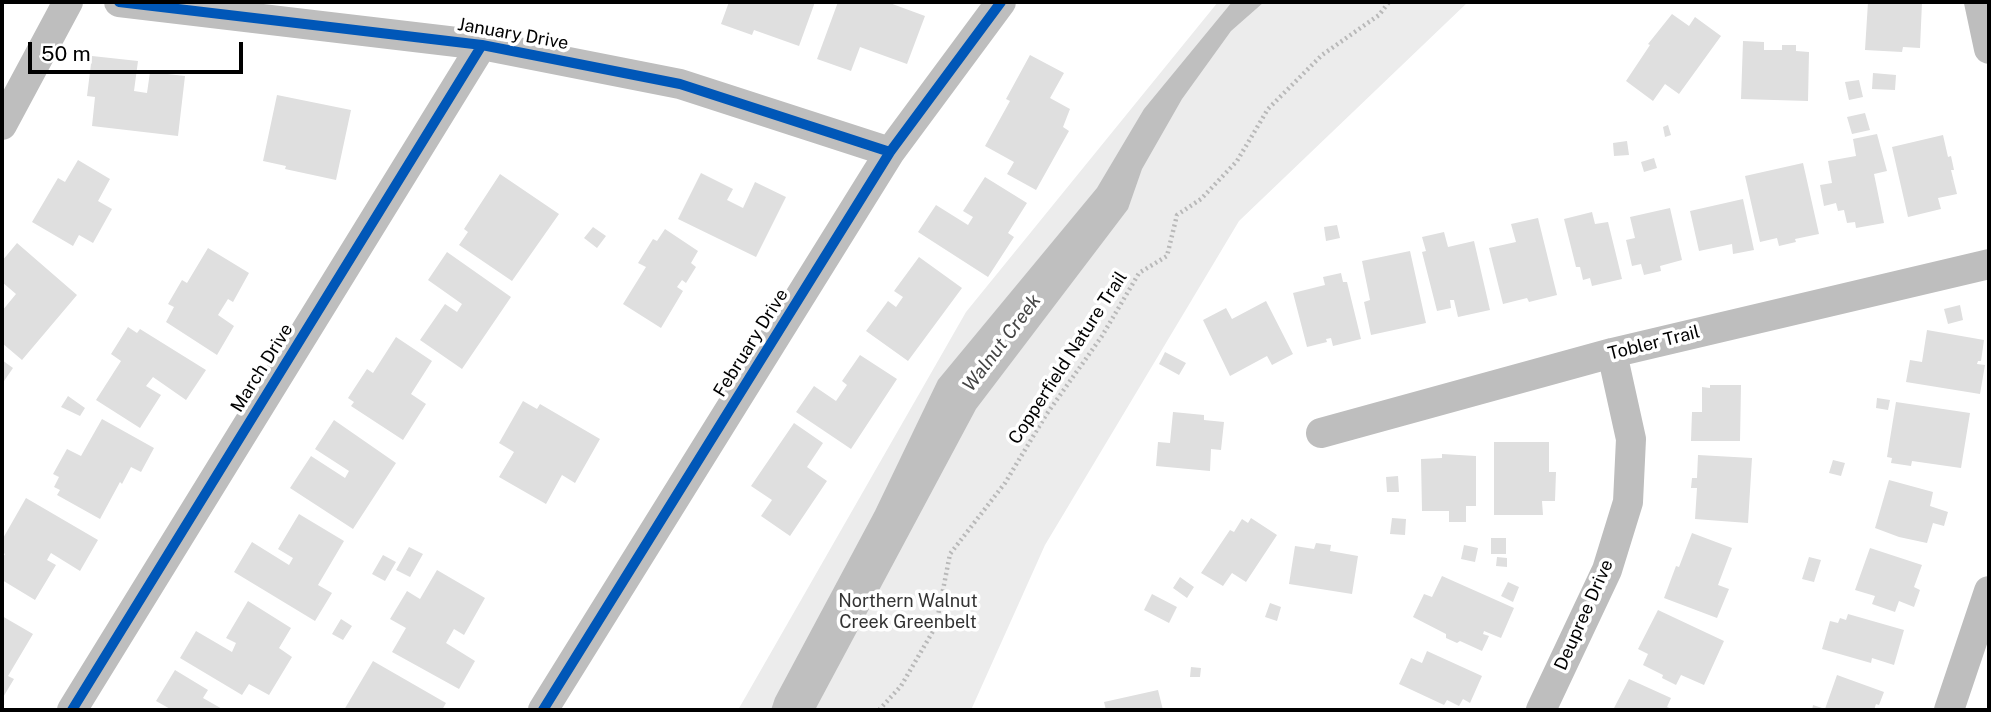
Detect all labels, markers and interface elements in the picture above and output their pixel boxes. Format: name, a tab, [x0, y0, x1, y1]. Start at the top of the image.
street label: January Drive	[456, 14, 570, 54]
scale bar	[32, 28, 247, 72]
text: 50 m	[41, 41, 91, 66]
street label: Copperfield Nature Trail	[1004, 268, 1132, 448]
street label: February Drive	[709, 285, 793, 401]
water label: Walnut Creek	[958, 290, 1046, 396]
street label: March Drive	[226, 320, 298, 416]
street label: Tobler Trail	[1606, 321, 1702, 365]
street label: Deupree Drive	[1550, 556, 1618, 674]
park label: Northern Walnut Creek Greenbelt	[838, 590, 978, 632]

